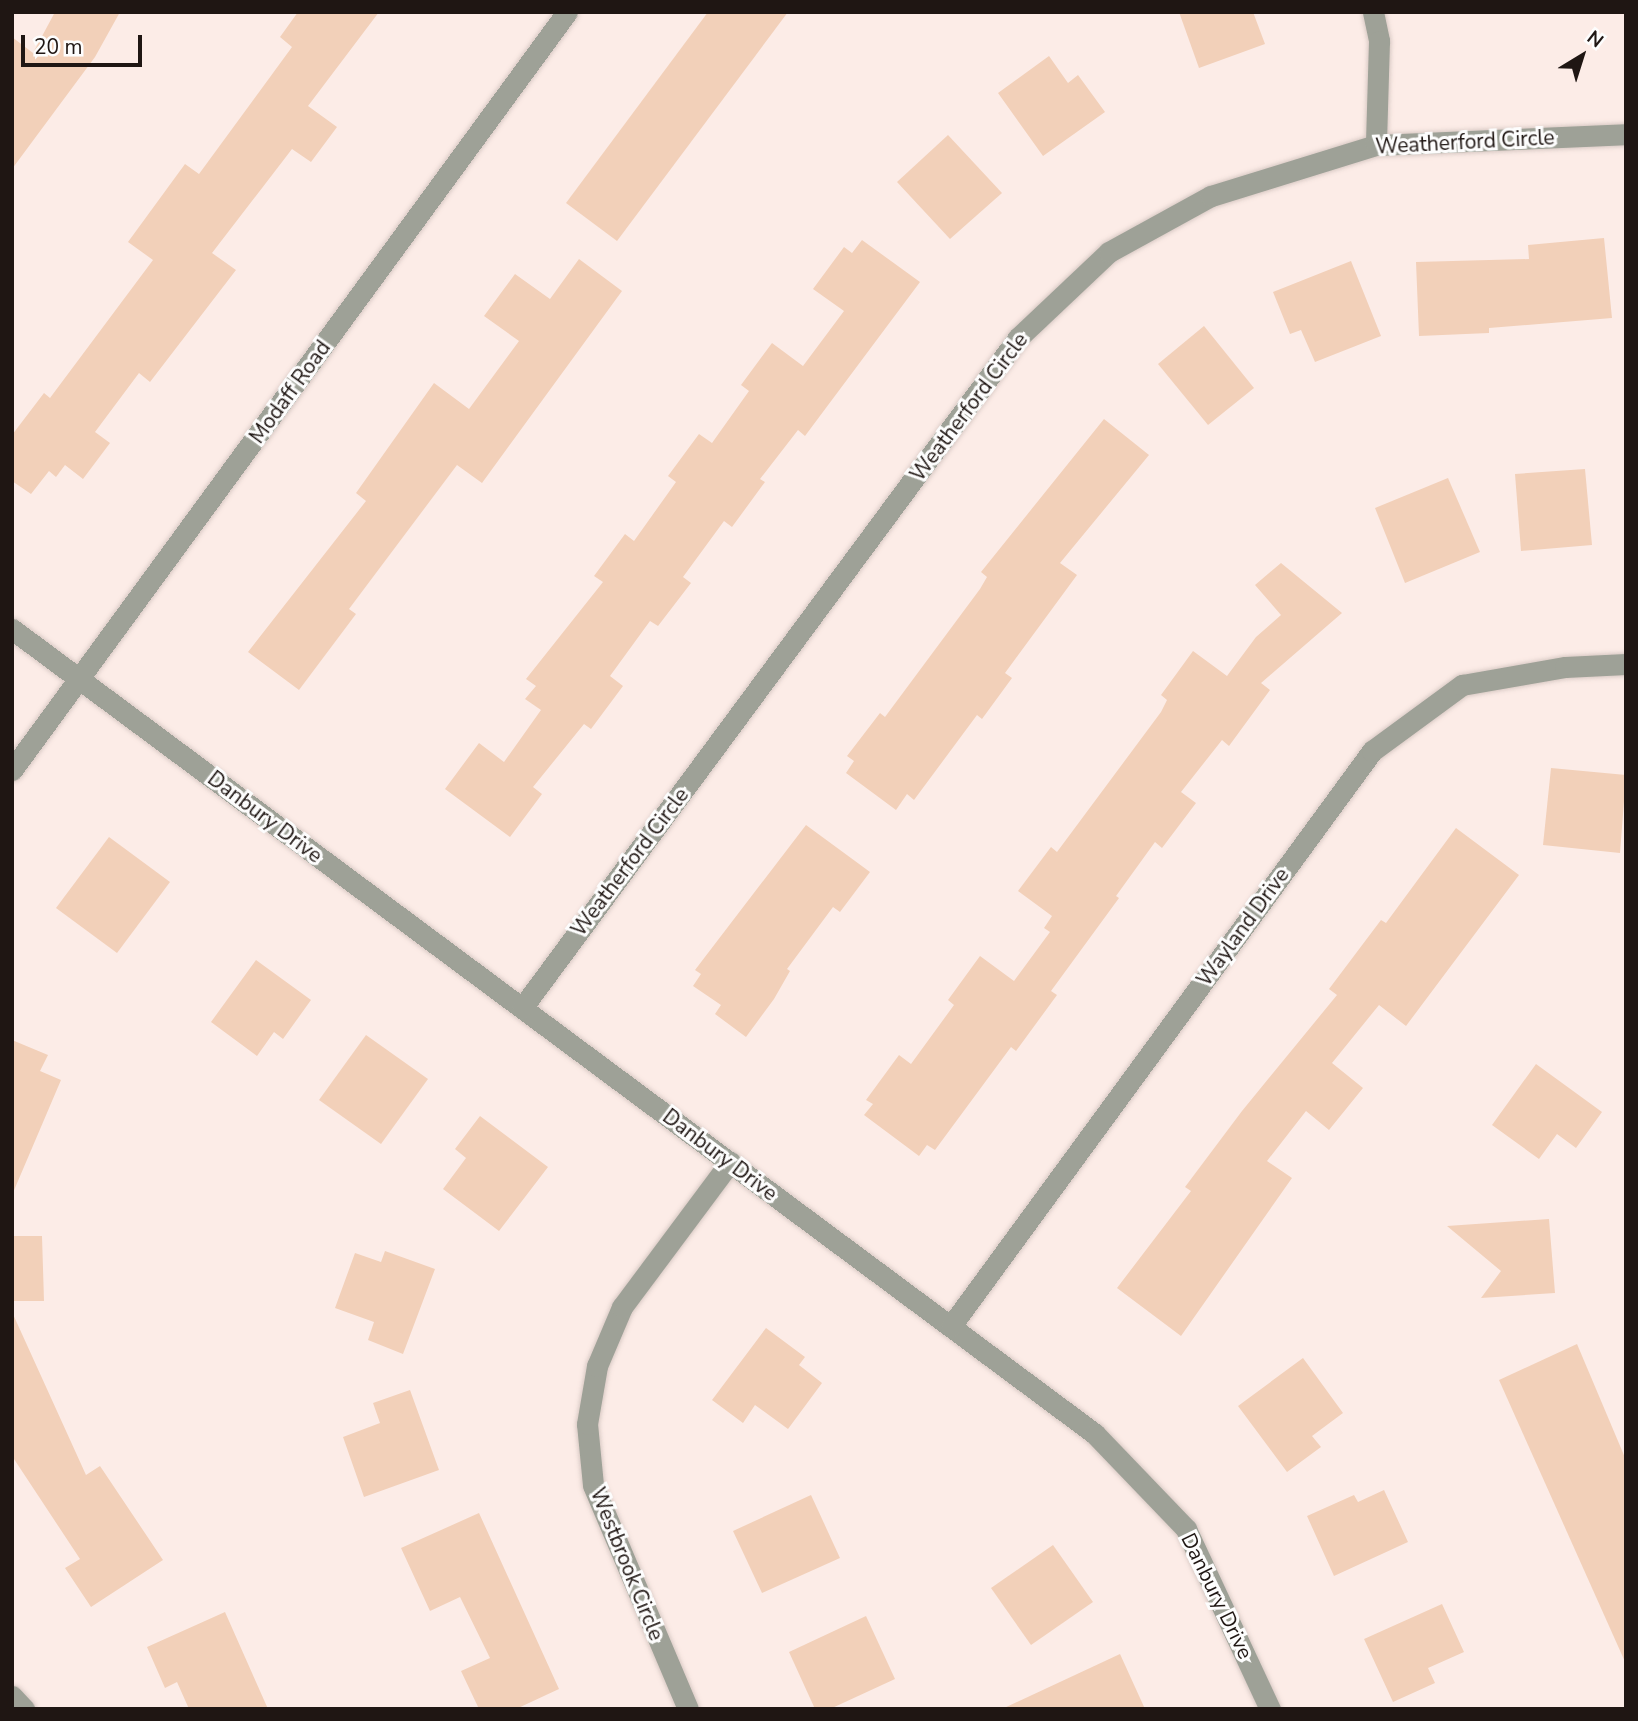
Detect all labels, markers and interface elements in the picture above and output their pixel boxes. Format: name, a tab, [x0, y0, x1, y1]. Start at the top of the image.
scale bar	[24, 21, 145, 65]
north arrow	[1547, 21, 1617, 91]
text: N	[1581, 25, 1609, 54]
text: 20 m	[34, 33, 83, 61]
street label: Weatherford Circle	[1375, 125, 1555, 159]
street label: Weatherford Circle	[905, 328, 1033, 486]
street label: Modaff Road	[244, 336, 336, 448]
street label: Danbury Drive	[203, 766, 327, 868]
street label: Weatherford Circle	[566, 783, 694, 941]
street label: Wayland Drive	[1192, 863, 1294, 991]
street label: Danbury Drive	[658, 1104, 782, 1206]
street label: Westbrook Circle	[585, 1484, 669, 1644]
street label: Danbury Drive	[1176, 1529, 1258, 1663]

